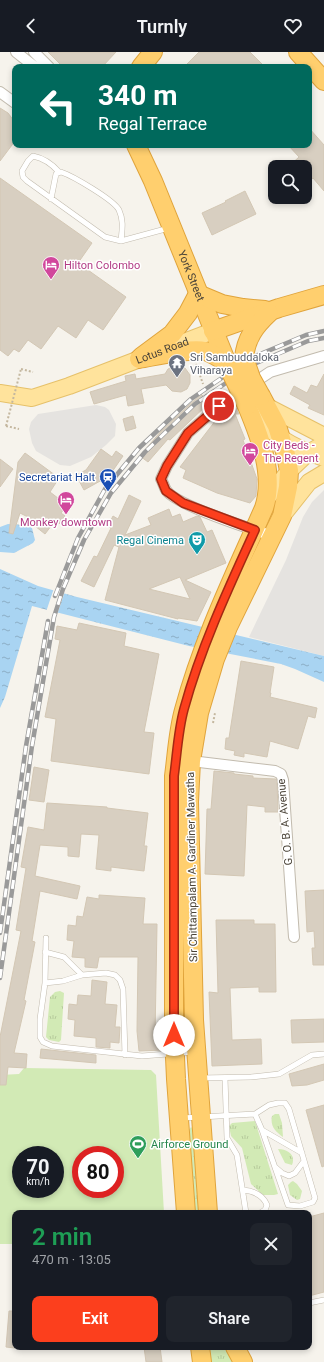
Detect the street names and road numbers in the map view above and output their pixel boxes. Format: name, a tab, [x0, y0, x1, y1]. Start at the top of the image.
street label: York Street	[175, 248, 208, 303]
street label: Lotus Road	[134, 334, 190, 366]
street label: Sir Chittampalam A. Gardiner Mawatha	[184, 772, 200, 962]
street label: G. O. B. A. Avenue	[275, 778, 295, 866]

